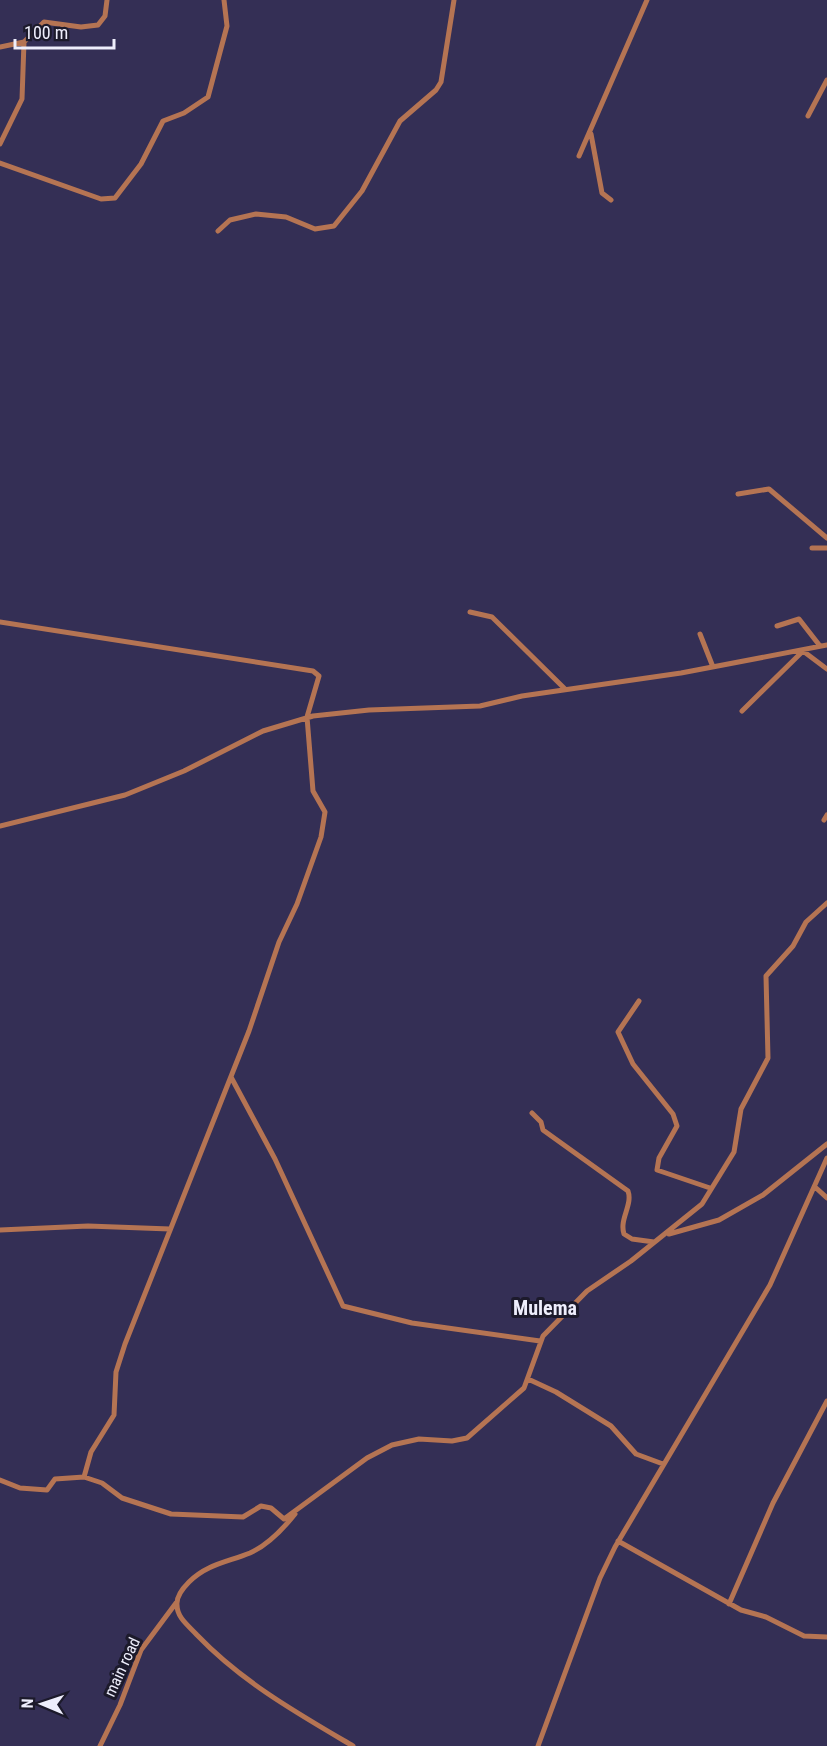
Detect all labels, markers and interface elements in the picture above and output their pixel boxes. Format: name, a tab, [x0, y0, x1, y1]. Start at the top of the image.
scale bar	[15, 12, 114, 50]
text: 100 m	[24, 22, 68, 43]
district label: Mulema	[513, 1296, 577, 1320]
street label: main road	[100, 1634, 144, 1700]
north arrow	[12, 1674, 72, 1734]
text: N	[18, 1698, 37, 1709]

